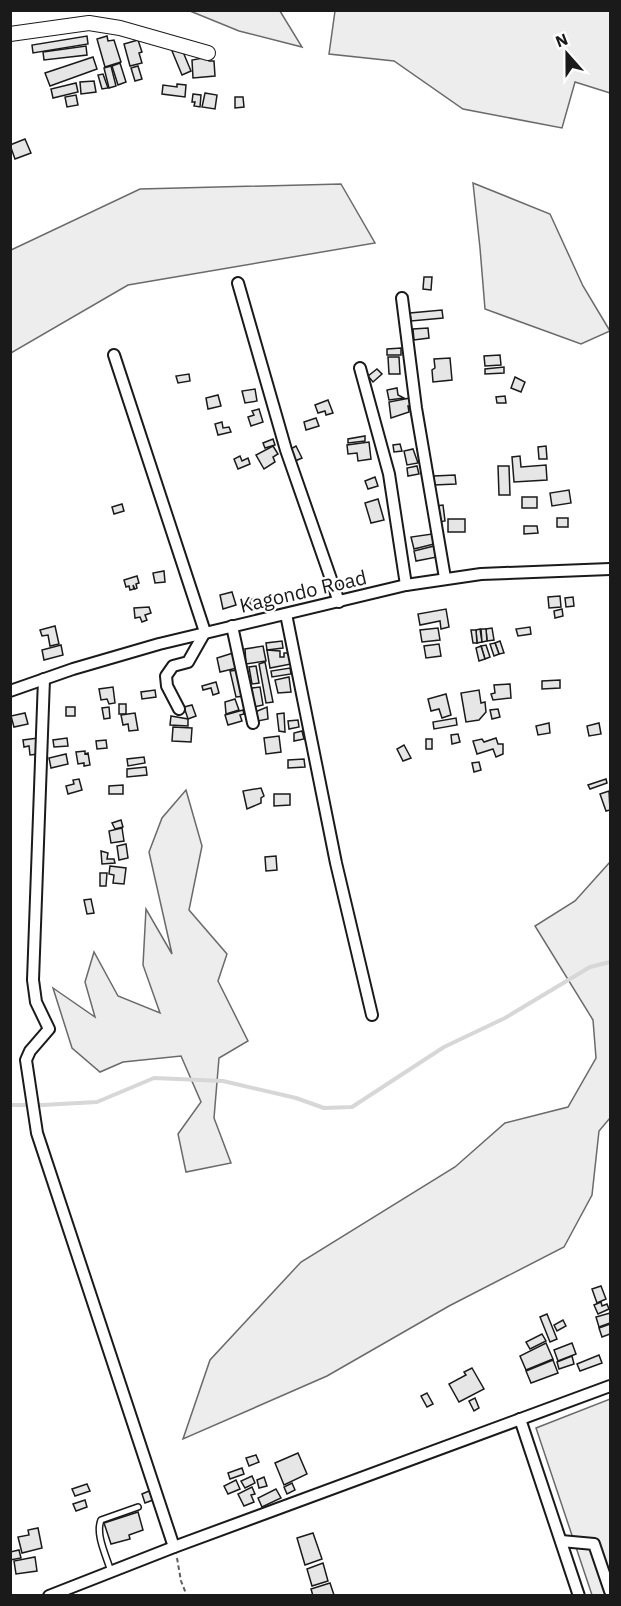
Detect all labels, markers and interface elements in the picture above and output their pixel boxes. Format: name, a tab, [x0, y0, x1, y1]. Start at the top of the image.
north arrow	[537, 24, 597, 84]
text: N	[553, 29, 571, 51]
street label: Kagondo Road	[237, 563, 369, 619]

